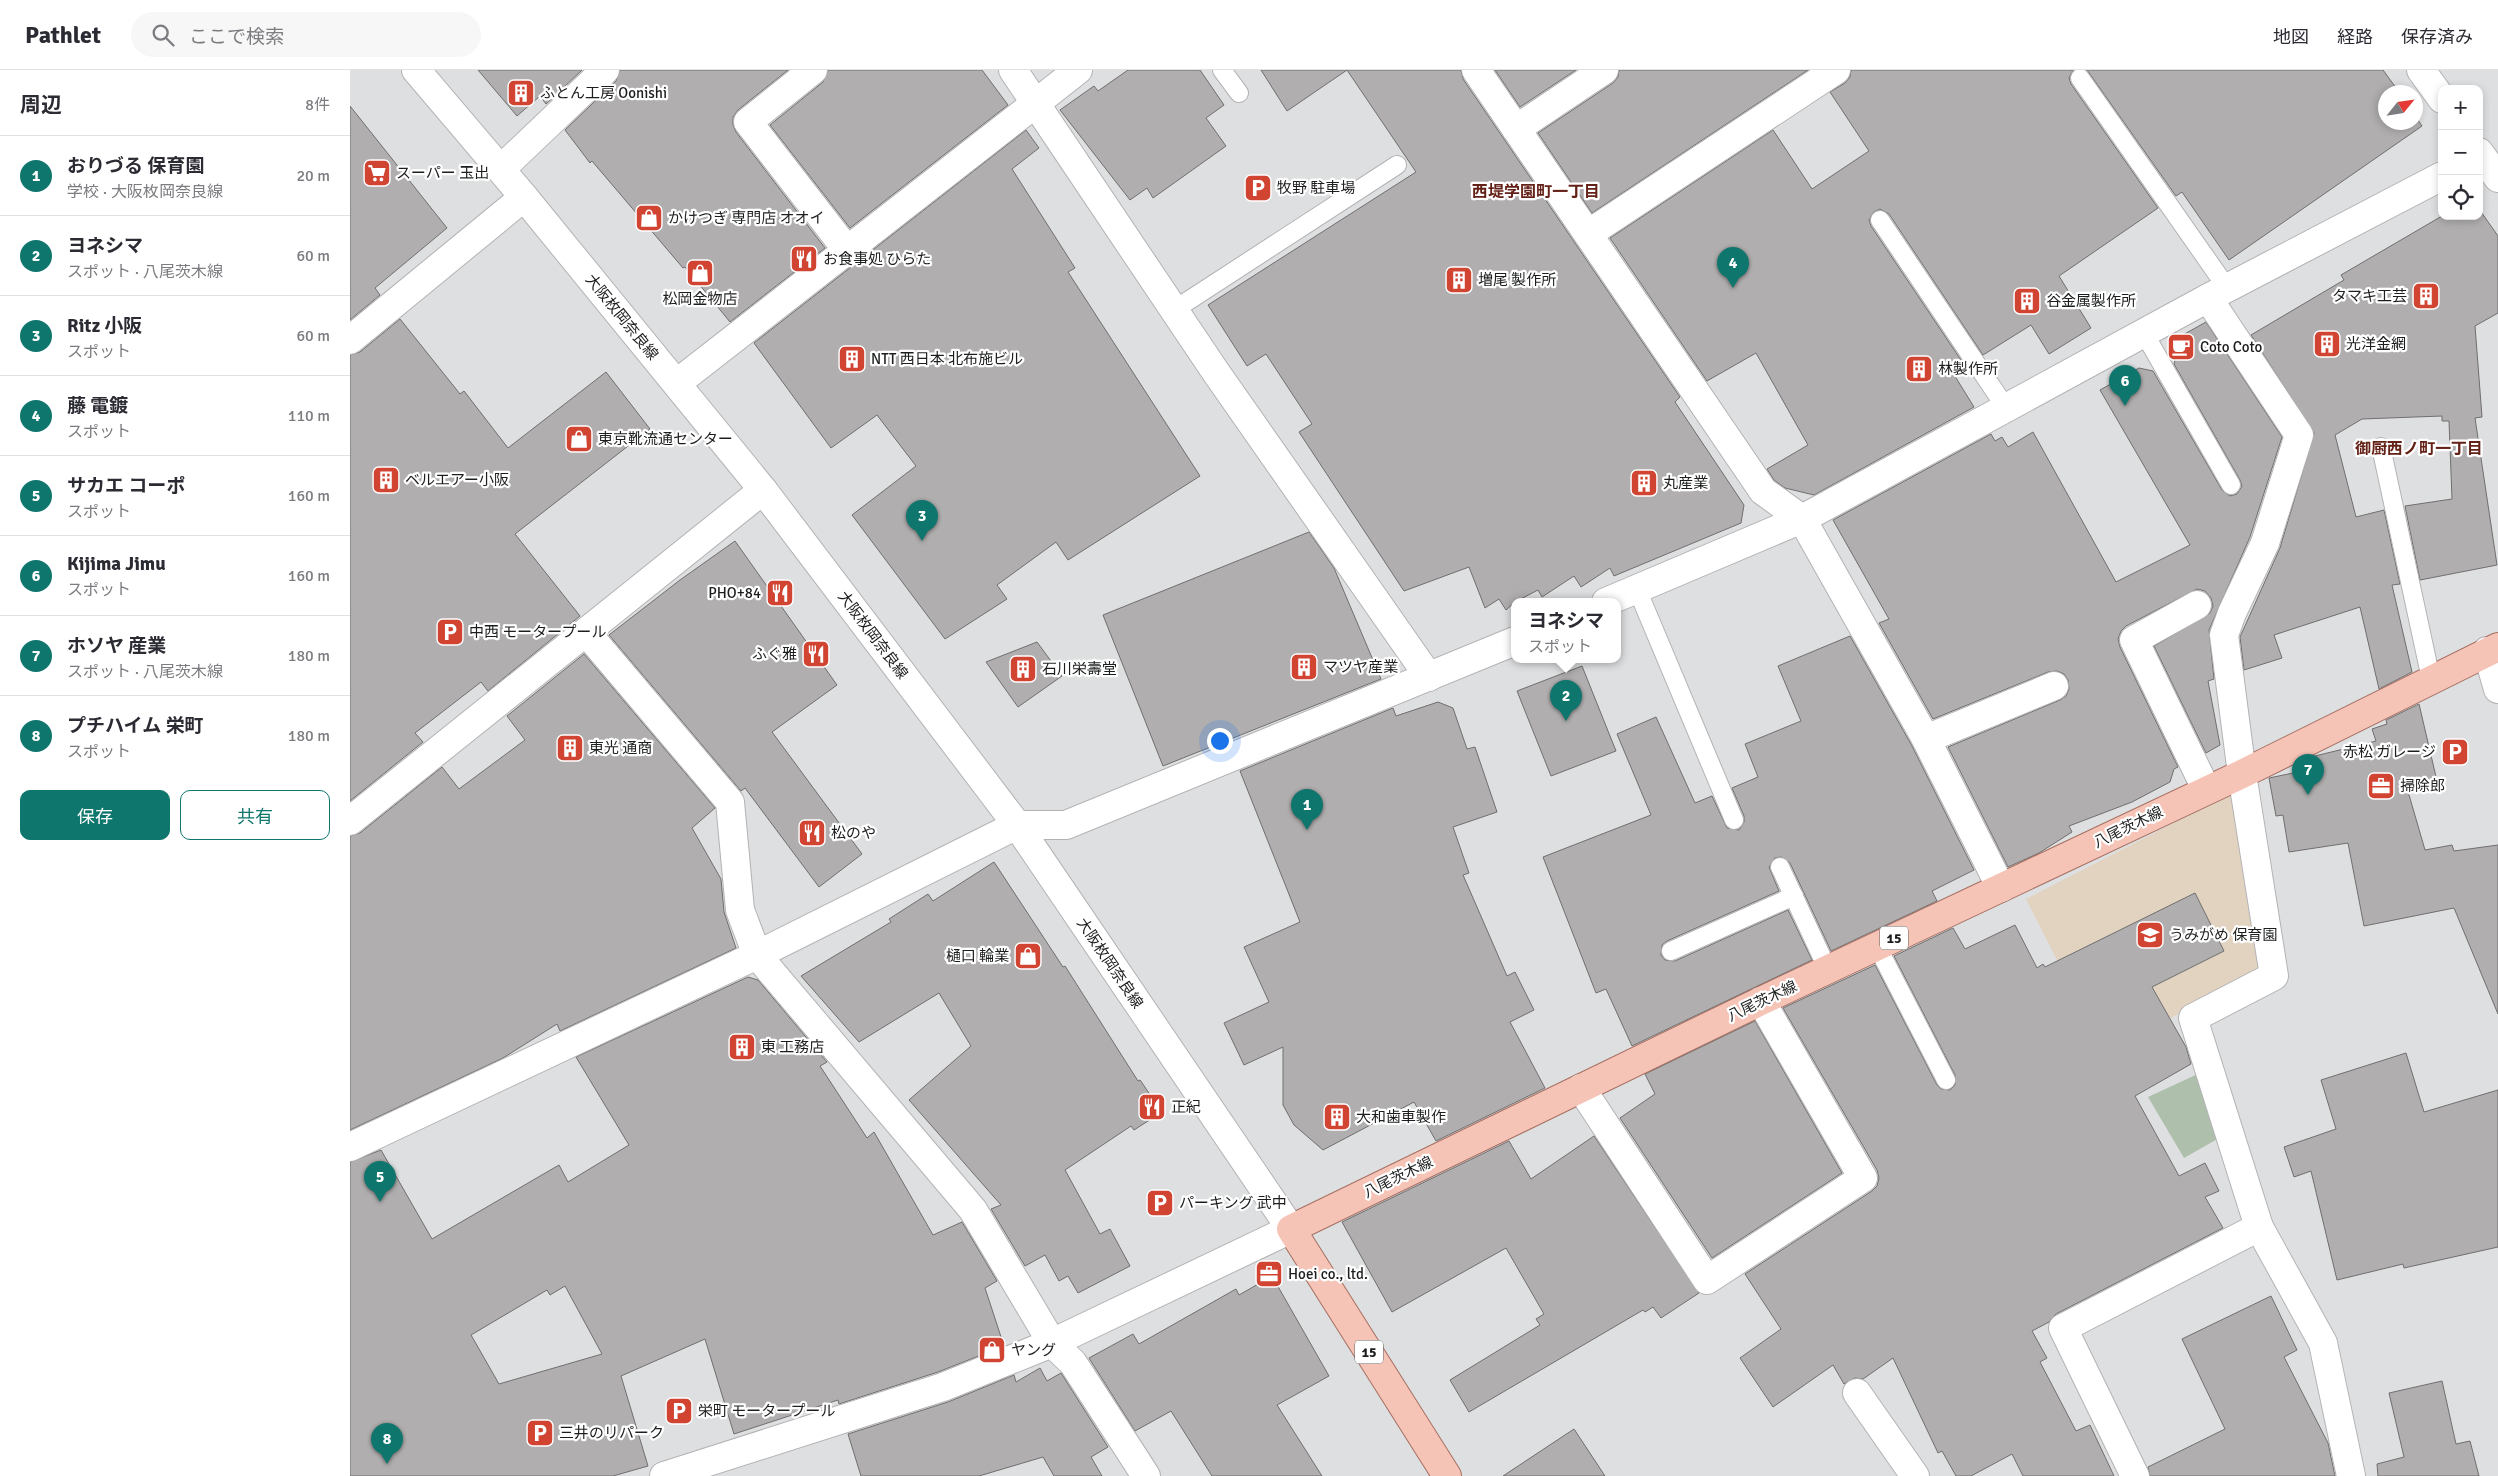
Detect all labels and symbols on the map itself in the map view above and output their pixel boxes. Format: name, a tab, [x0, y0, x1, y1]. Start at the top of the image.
building icon: ふとん工房 Oonishi	[506, 78, 536, 108]
place label: ふとん工房 Oonishi	[540, 84, 667, 102]
north arrow	[2378, 85, 2423, 130]
supermarket icon: スーパー 玉出	[362, 158, 392, 188]
place label: スーパー 玉出	[396, 164, 489, 182]
parking icon: 牧野 駐車場	[1243, 173, 1273, 203]
place label: 牧野 駐車場	[1277, 179, 1355, 197]
district label: 西堤学園町一丁目	[1472, 182, 1600, 202]
shop icon: かけつぎ 専門店 オオイ	[634, 203, 664, 233]
place label: かけつぎ 専門店 オオイ	[668, 209, 825, 227]
restaurant icon: お食事処 ひらた	[789, 244, 819, 274]
pin: 4	[1717, 247, 1749, 288]
place label: お食事処 ひらた	[823, 250, 931, 268]
shop icon: 松岡金物店	[685, 258, 715, 288]
building icon: 増尾 製作所	[1444, 265, 1474, 295]
street label: 大阪枚岡奈良線	[582, 271, 662, 363]
place label: 増尾 製作所	[1478, 271, 1556, 289]
building icon: タマキ工芸	[2411, 281, 2441, 311]
building icon: 谷金属製作所	[2012, 286, 2042, 316]
place label: タマキ工芸	[2332, 287, 2407, 305]
place label: 松岡金物店	[662, 290, 738, 308]
place label: 谷金属製作所	[2046, 292, 2136, 310]
building icon: 光洋金網	[2312, 329, 2342, 359]
cafe icon: Coto Coto	[2166, 332, 2196, 362]
place label: 光洋金網	[2346, 335, 2406, 353]
place label: Coto Coto	[2200, 338, 2263, 356]
building icon: NTT 西日本 北布施ビル	[837, 344, 867, 374]
place label: NTT 西日本 北布施ビル	[871, 350, 1023, 368]
building icon: 林製作所	[1904, 354, 1934, 384]
place label: 林製作所	[1938, 360, 1998, 378]
pin: 6	[2109, 365, 2141, 406]
shop icon: 東京靴流通センター	[564, 424, 594, 454]
place label: 東京靴流通センター	[598, 430, 733, 448]
district label: 御厨西ノ町一丁目	[2355, 439, 2483, 459]
building icon: ベルエアー小阪	[371, 465, 401, 495]
building icon: 丸産業	[1629, 468, 1659, 498]
place label: ベルエアー小阪	[405, 471, 509, 489]
place label: 丸産業	[1663, 474, 1708, 492]
pin: 3	[906, 500, 938, 541]
restaurant icon: PHO+84	[765, 578, 795, 608]
place label: PHO+84	[708, 584, 761, 602]
street label: 大阪枚岡奈良線	[834, 588, 912, 682]
parking icon: 中西 モータープール	[435, 617, 465, 647]
place label: 中西 モータープール	[469, 623, 606, 641]
restaurant icon: ふぐ雅	[801, 639, 831, 669]
place label: ふぐ雅	[752, 645, 797, 663]
building icon: マツヤ産業	[1289, 652, 1319, 682]
building icon: 石川栄壽堂	[1008, 654, 1038, 684]
place label: マツヤ産業	[1323, 658, 1398, 676]
place label: 石川栄壽堂	[1042, 660, 1117, 678]
pin: 2	[1550, 680, 1582, 721]
your location	[1207, 728, 1233, 754]
building icon: 東光 通商	[555, 733, 585, 763]
parking icon: 赤松 ガレージ	[2440, 737, 2470, 767]
place label: 東光 通商	[589, 739, 652, 757]
place label: 赤松 ガレージ	[2343, 743, 2436, 761]
pin: 7	[2292, 754, 2324, 795]
office icon: 掃除郎	[2366, 771, 2396, 801]
place label: 掃除郎	[2400, 777, 2445, 795]
pin: 1	[1291, 789, 1323, 830]
street label: 八尾茨木線	[2090, 802, 2166, 852]
restaurant icon: 松のや	[797, 818, 827, 848]
place label: 松のや	[831, 824, 876, 842]
street label: 大阪枚岡奈良線	[1073, 914, 1147, 1012]
school or university icon: うみがめ 保育園	[2135, 920, 2165, 950]
road number: 15	[1880, 926, 1908, 950]
place label: うみがめ 保育園	[2169, 926, 2277, 944]
shop icon: 樋口 輪業	[1013, 941, 1043, 971]
place label: 樋口 輪業	[946, 947, 1009, 965]
street label: 八尾茨木線	[1724, 977, 1800, 1025]
building icon: 東 工務店	[727, 1032, 757, 1062]
place label: 東 工務店	[761, 1038, 824, 1056]
restaurant icon: 正紀	[1137, 1092, 1167, 1122]
place label: 正紀	[1171, 1098, 1201, 1116]
building icon: 大和歯車製作	[1322, 1102, 1352, 1132]
place label: 大和歯車製作	[1356, 1108, 1446, 1126]
street label: 八尾茨木線	[1360, 1152, 1436, 1202]
pin: 5	[364, 1161, 396, 1202]
parking icon: パーキング 武中	[1145, 1188, 1175, 1218]
place label: パーキング 武中	[1179, 1194, 1287, 1212]
office icon: Hoei co., ltd.	[1254, 1259, 1284, 1289]
place label: Hoei co., ltd.	[1288, 1265, 1368, 1283]
shop icon: ヤング	[977, 1335, 1007, 1365]
road number: 15	[1355, 1340, 1383, 1364]
place label: ヤング	[1011, 1341, 1056, 1359]
parking icon: 栄町 モータープール	[664, 1396, 694, 1426]
place label: 栄町 モータープール	[698, 1402, 835, 1420]
parking icon: 三井のリパーク	[525, 1418, 555, 1448]
pin: 8	[371, 1423, 403, 1464]
place label: 三井のリパーク	[559, 1424, 664, 1442]

